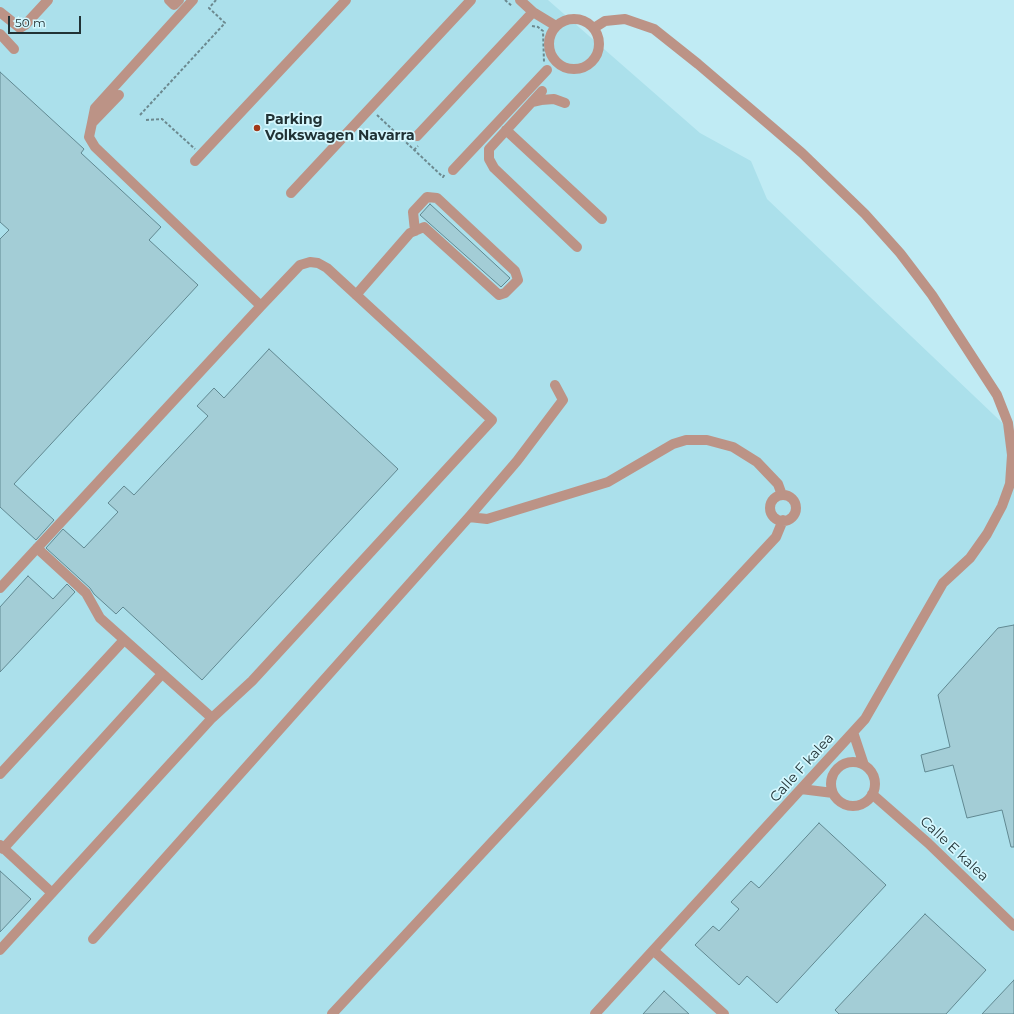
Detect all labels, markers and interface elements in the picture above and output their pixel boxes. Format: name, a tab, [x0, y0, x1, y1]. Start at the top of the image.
scale bar	[10, 8, 83, 34]
text: 50 m	[15, 15, 46, 30]
place label: Parking Volkswagen Navarra	[265, 112, 415, 144]
marker: Parking Volkswagen Navarra	[252, 123, 262, 133]
street label: Calle F kalea	[767, 730, 837, 806]
street label: Calle E kalea	[916, 813, 992, 885]

